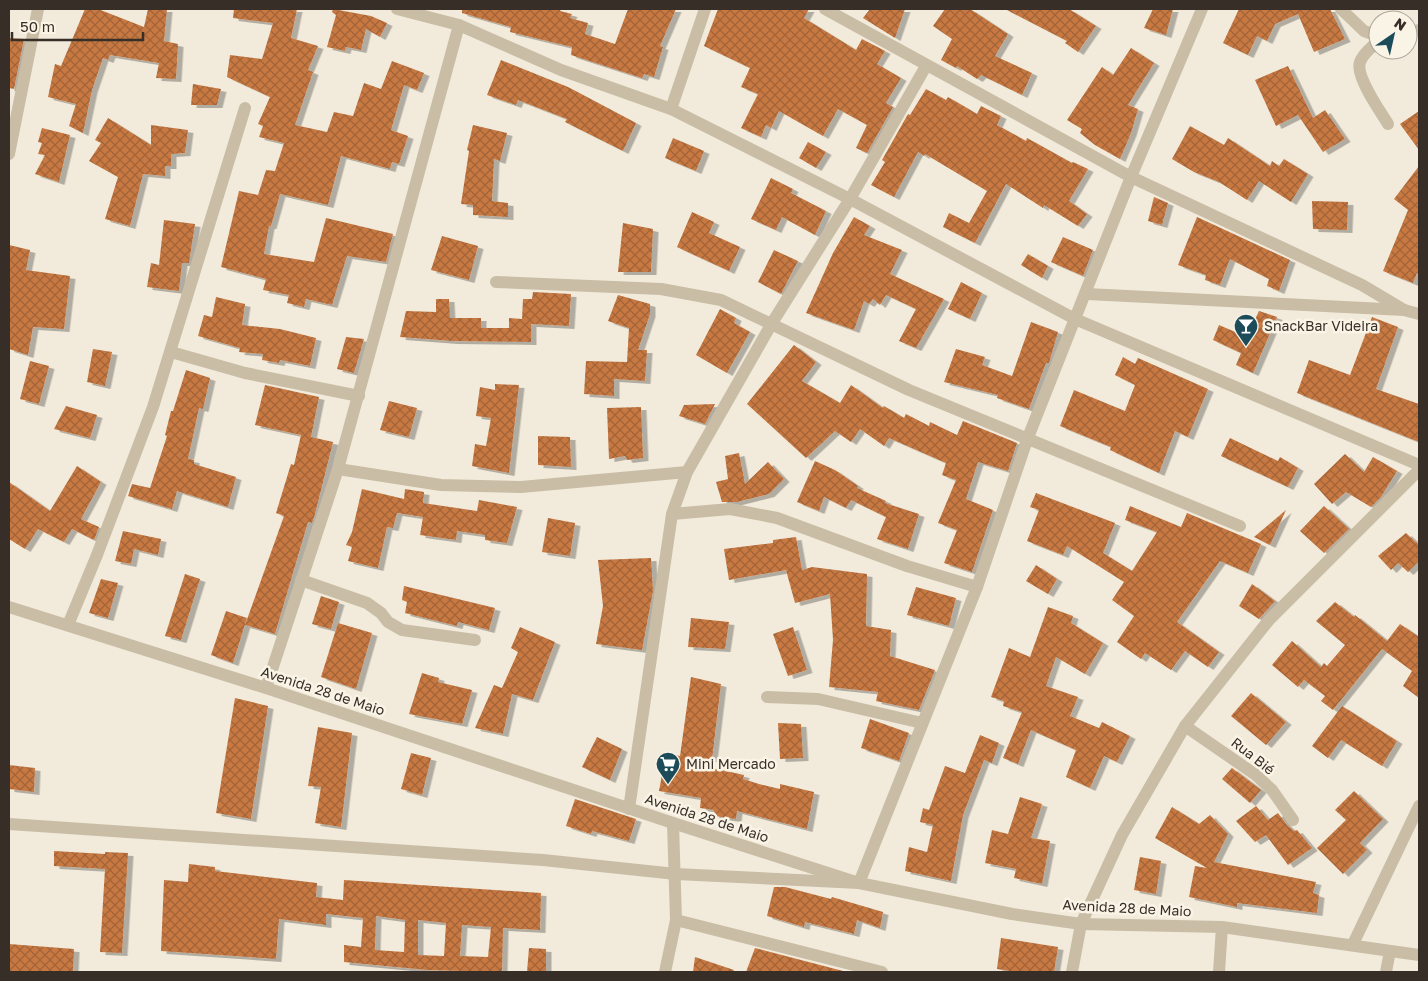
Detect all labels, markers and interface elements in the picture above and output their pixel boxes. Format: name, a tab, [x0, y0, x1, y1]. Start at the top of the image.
scale bar	[12, 10, 144, 42]
north arrow	[1368, 10, 1418, 60]
text: N	[1391, 14, 1410, 34]
text: 50 m	[20, 17, 55, 35]
bar icon: SnackBar Videira	[1233, 313, 1259, 347]
place label: SnackBar Videira	[1264, 317, 1378, 334]
street label: Avenida 28 de Maio	[259, 662, 387, 719]
street label: Rua Bié	[1228, 733, 1278, 778]
supermarket icon: Mini Mercado	[655, 751, 681, 785]
place label: Mini Mercado	[686, 755, 776, 772]
street label: Avenida 28 de Maio	[643, 789, 771, 846]
street label: Avenida 28 de Maio	[1062, 896, 1192, 919]

